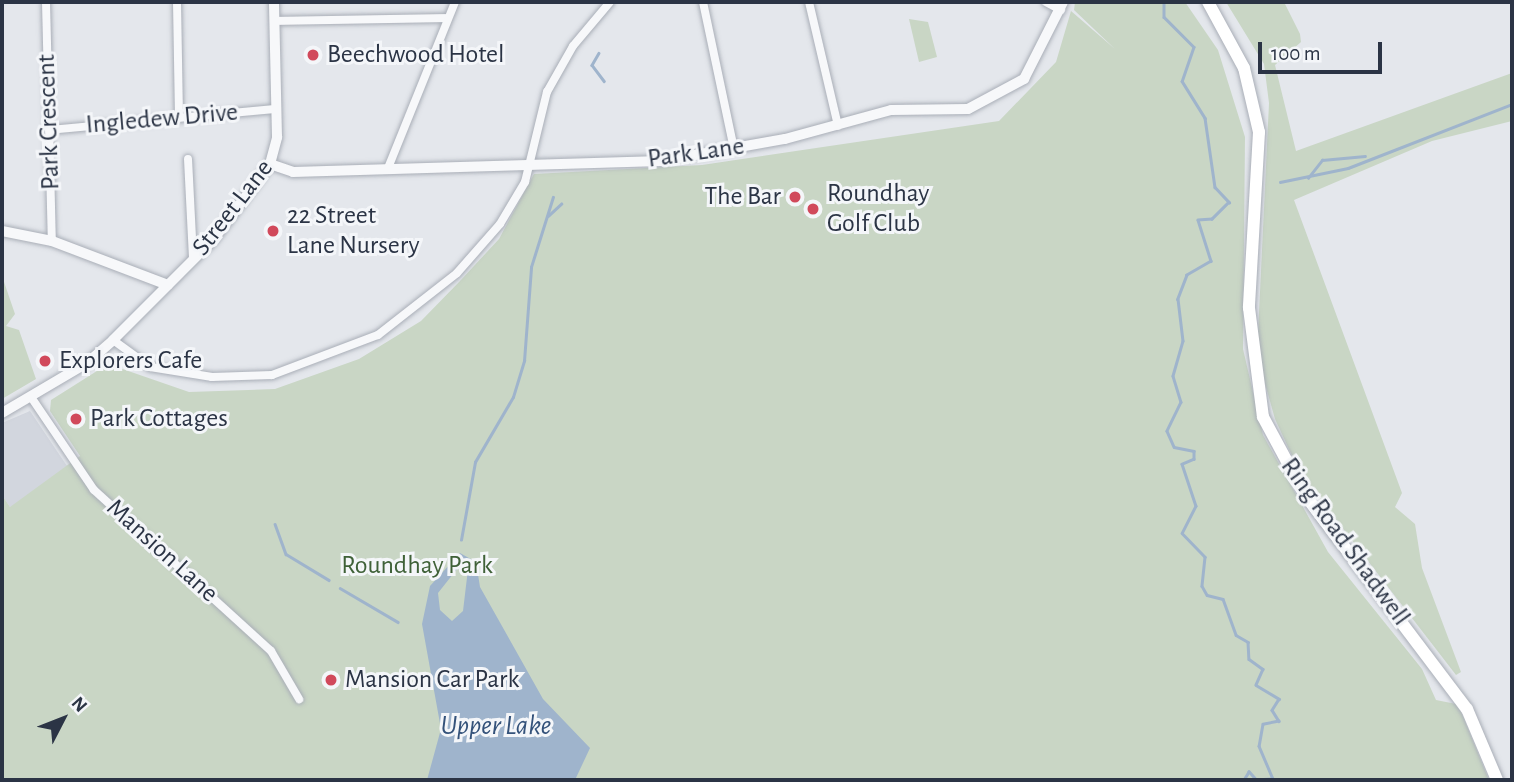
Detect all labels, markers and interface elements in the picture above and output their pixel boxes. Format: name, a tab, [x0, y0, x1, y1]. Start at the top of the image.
scale bar	[1262, 28, 1386, 72]
place label: Beechwood Hotel	[327, 39, 505, 71]
text: 100 m	[1271, 43, 1321, 64]
marker: Beechwood Hotel	[305, 47, 321, 63]
street label: Park Crescent	[31, 54, 67, 190]
street label: Ingledew Drive	[85, 97, 239, 141]
street label: Park Lane	[646, 131, 746, 175]
street label: Street Lane	[186, 154, 280, 262]
place label: Roundhay Golf Club	[827, 178, 929, 240]
place label: The Bar	[705, 181, 781, 213]
marker: The Bar	[787, 189, 803, 205]
place label: 22 Street Lane Nursery	[287, 200, 420, 262]
marker: Roundhay Golf Club	[805, 201, 821, 217]
marker: 22 Street Lane Nursery	[265, 223, 281, 239]
place label: Explorers Cafe	[59, 345, 202, 377]
marker: Explorers Cafe	[37, 353, 53, 369]
place label: Park Cottages	[90, 403, 228, 435]
marker: Park Cottages	[68, 411, 84, 427]
street label: Ring Road Shadwell	[1274, 452, 1416, 632]
street label: Mansion Lane	[100, 493, 224, 609]
park label: Roundhay Park	[341, 550, 493, 582]
place label: Mansion Car Park	[345, 664, 519, 696]
marker: Mansion Car Park	[323, 672, 339, 688]
north arrow	[28, 684, 98, 754]
text: N	[67, 693, 90, 716]
water label: Upper Lake	[441, 709, 551, 743]

